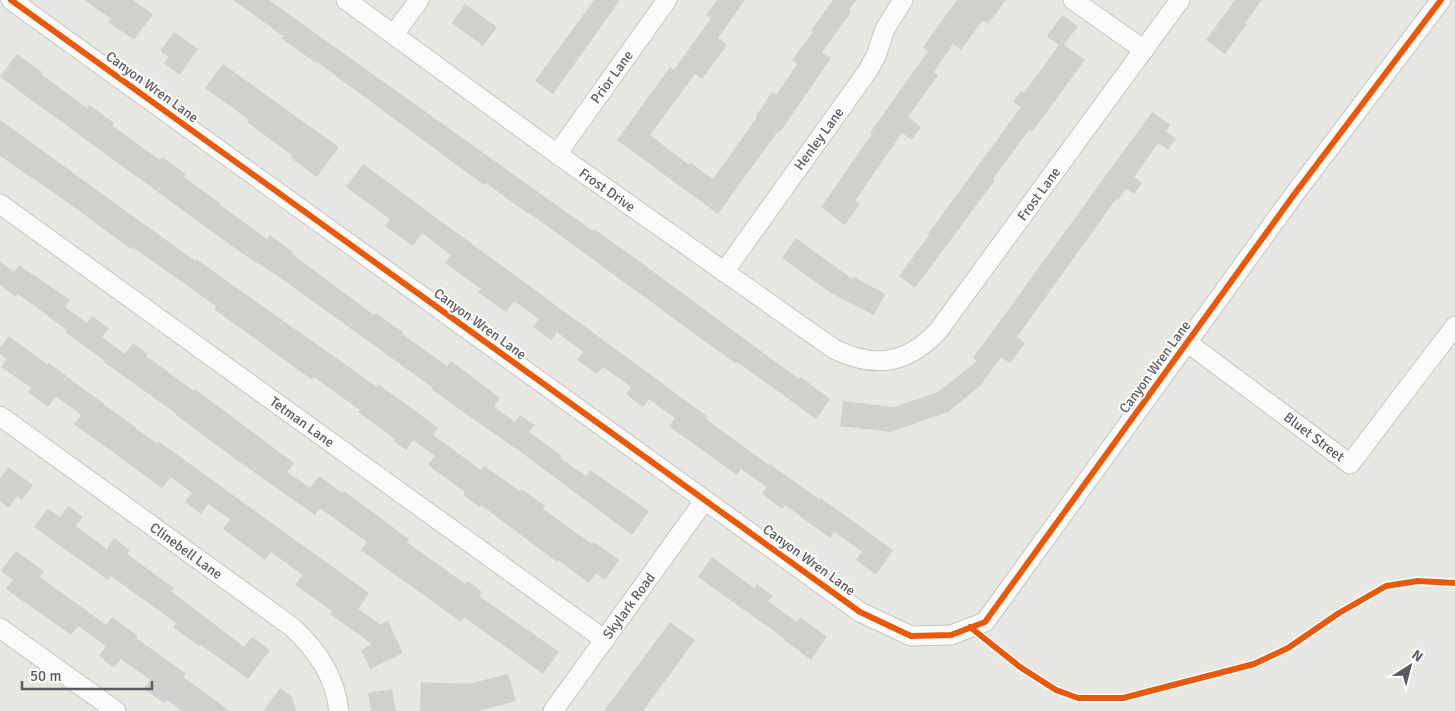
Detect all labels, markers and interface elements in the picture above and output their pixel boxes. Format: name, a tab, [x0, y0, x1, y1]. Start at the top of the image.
street label: Prior Lane	[587, 47, 637, 107]
street label: Canyon Wren Lane	[102, 48, 202, 126]
street label: Henley Lane	[791, 104, 847, 174]
street label: Frost Lane	[1014, 164, 1064, 224]
street label: Frost Drive	[576, 165, 638, 215]
street label: Canyon Wren Lane	[430, 285, 530, 363]
street label: Canyon Wren Lane	[1116, 317, 1194, 417]
street label: Tetman Lane	[266, 393, 338, 451]
street label: Bluet Street	[1280, 409, 1348, 465]
street label: Clinebell Lane	[146, 519, 226, 583]
street label: Canyon Wren Lane	[759, 521, 859, 599]
street label: Skylark Road	[599, 570, 659, 642]
north arrow	[1385, 641, 1435, 691]
text: N	[1408, 646, 1426, 666]
scale bar	[22, 658, 152, 690]
text: 50 m	[30, 667, 61, 685]

